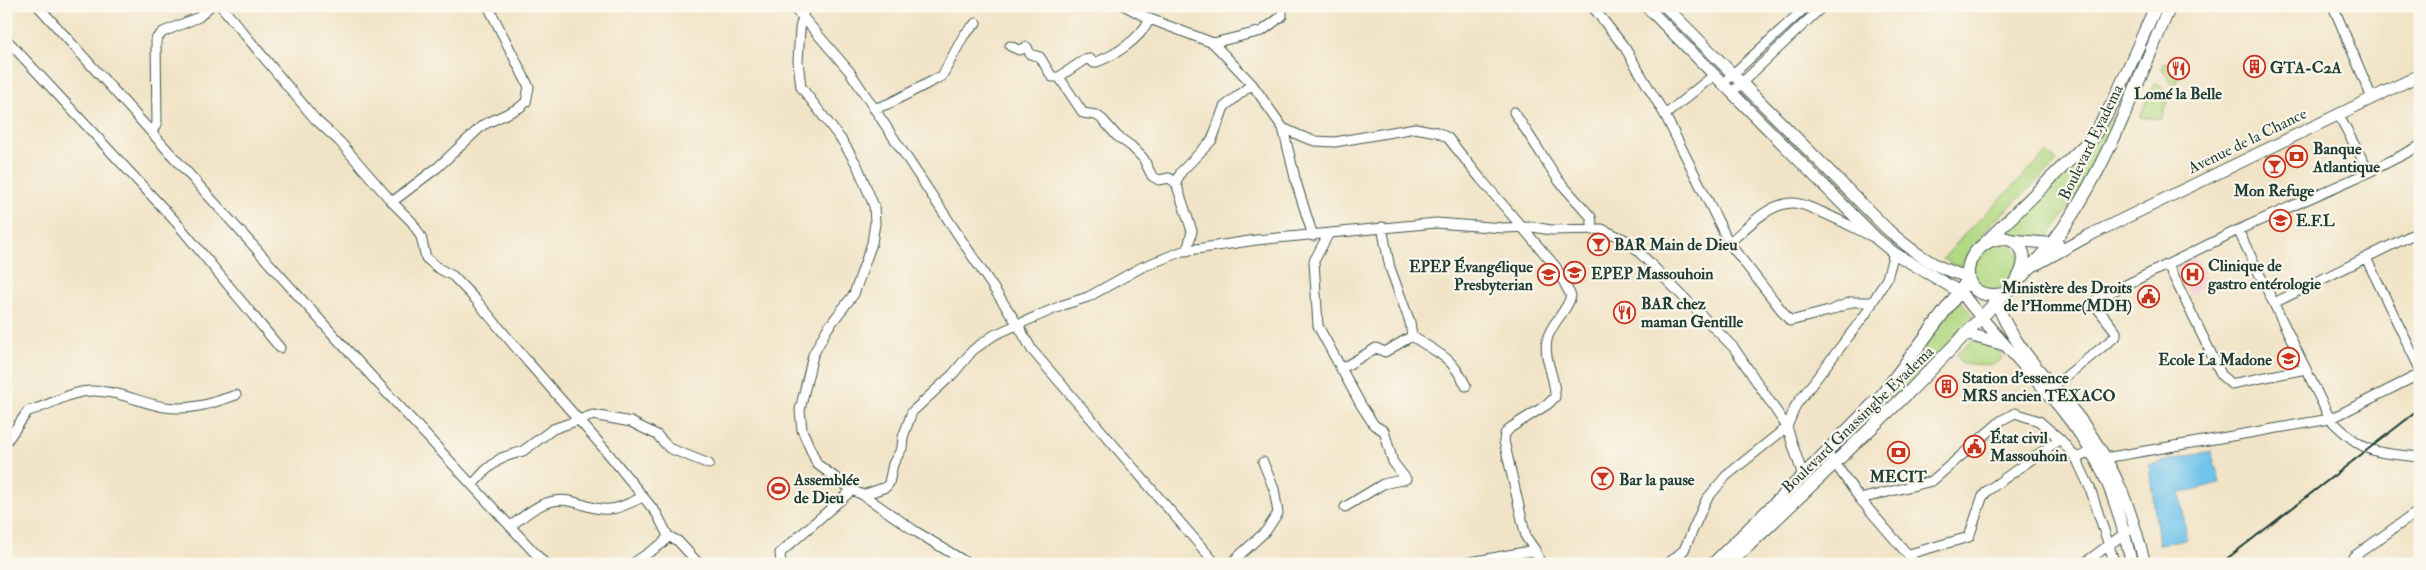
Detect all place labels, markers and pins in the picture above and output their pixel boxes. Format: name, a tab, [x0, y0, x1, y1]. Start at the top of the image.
building icon: GTA-C2A	[2242, 55, 2266, 79]
restaurant icon: Lomé la Belle	[2166, 57, 2190, 81]
place label: GTA-C2A	[2270, 58, 2343, 78]
place label: Lomé la Belle	[2134, 84, 2222, 104]
place label: Banque Atlantique	[2312, 139, 2380, 178]
bank icon: Banque Atlantique	[2285, 145, 2309, 169]
bar icon: Mon Refuge	[2262, 154, 2286, 178]
place label: Mon Refuge	[2233, 181, 2315, 202]
school or university icon: E.F.L	[2268, 208, 2292, 232]
place label: E.F.L	[2296, 211, 2335, 231]
bar icon: BAR Main de Dieu	[1586, 232, 1610, 256]
place label: BAR Main de Dieu	[1614, 235, 1738, 255]
place label: EPEP Évangélique Presbyterian	[1409, 256, 1534, 296]
place label: Clinique de gastro entérologie	[2207, 256, 2321, 295]
school or university icon: EPEP Massouhoin	[1563, 261, 1587, 285]
hospital icon: Clinique de gastro entérologie	[2180, 262, 2204, 286]
school or university icon: EPEP Évangélique Presbyterian	[1537, 263, 1561, 287]
place label: EPEP Massouhoin	[1591, 264, 1714, 284]
place label: Ministère des Droits de l'Homme(MDH)	[2001, 278, 2133, 316]
public building icon: Ministère des Droits de l'Homme(MDH)	[2136, 284, 2160, 308]
place label: BAR chez maman Gentille	[1641, 294, 1743, 332]
restaurant icon: BAR chez maman Gentille	[1613, 300, 1637, 324]
school or university icon: Ecole La Madone	[2276, 347, 2300, 371]
place label: Ecole La Madone	[2158, 350, 2272, 370]
place label: Station d'essence MRS ancien TEXACO	[1961, 368, 2115, 406]
building icon: Station d'essence MRS ancien TEXACO	[1934, 374, 1958, 398]
place label: État civil Massouhoin	[1989, 427, 2068, 466]
public building icon: État civil Massouhoin	[1962, 434, 1986, 458]
bank icon: MECIT	[1886, 440, 1910, 464]
bar icon: Bar la pause	[1591, 467, 1615, 491]
place label: MECIT	[1868, 467, 1928, 487]
place label: Assemblée de Dieu	[793, 470, 860, 508]
place label: Bar la pause	[1619, 470, 1695, 491]
sports icon: Assemblée de Dieu	[766, 476, 790, 500]

